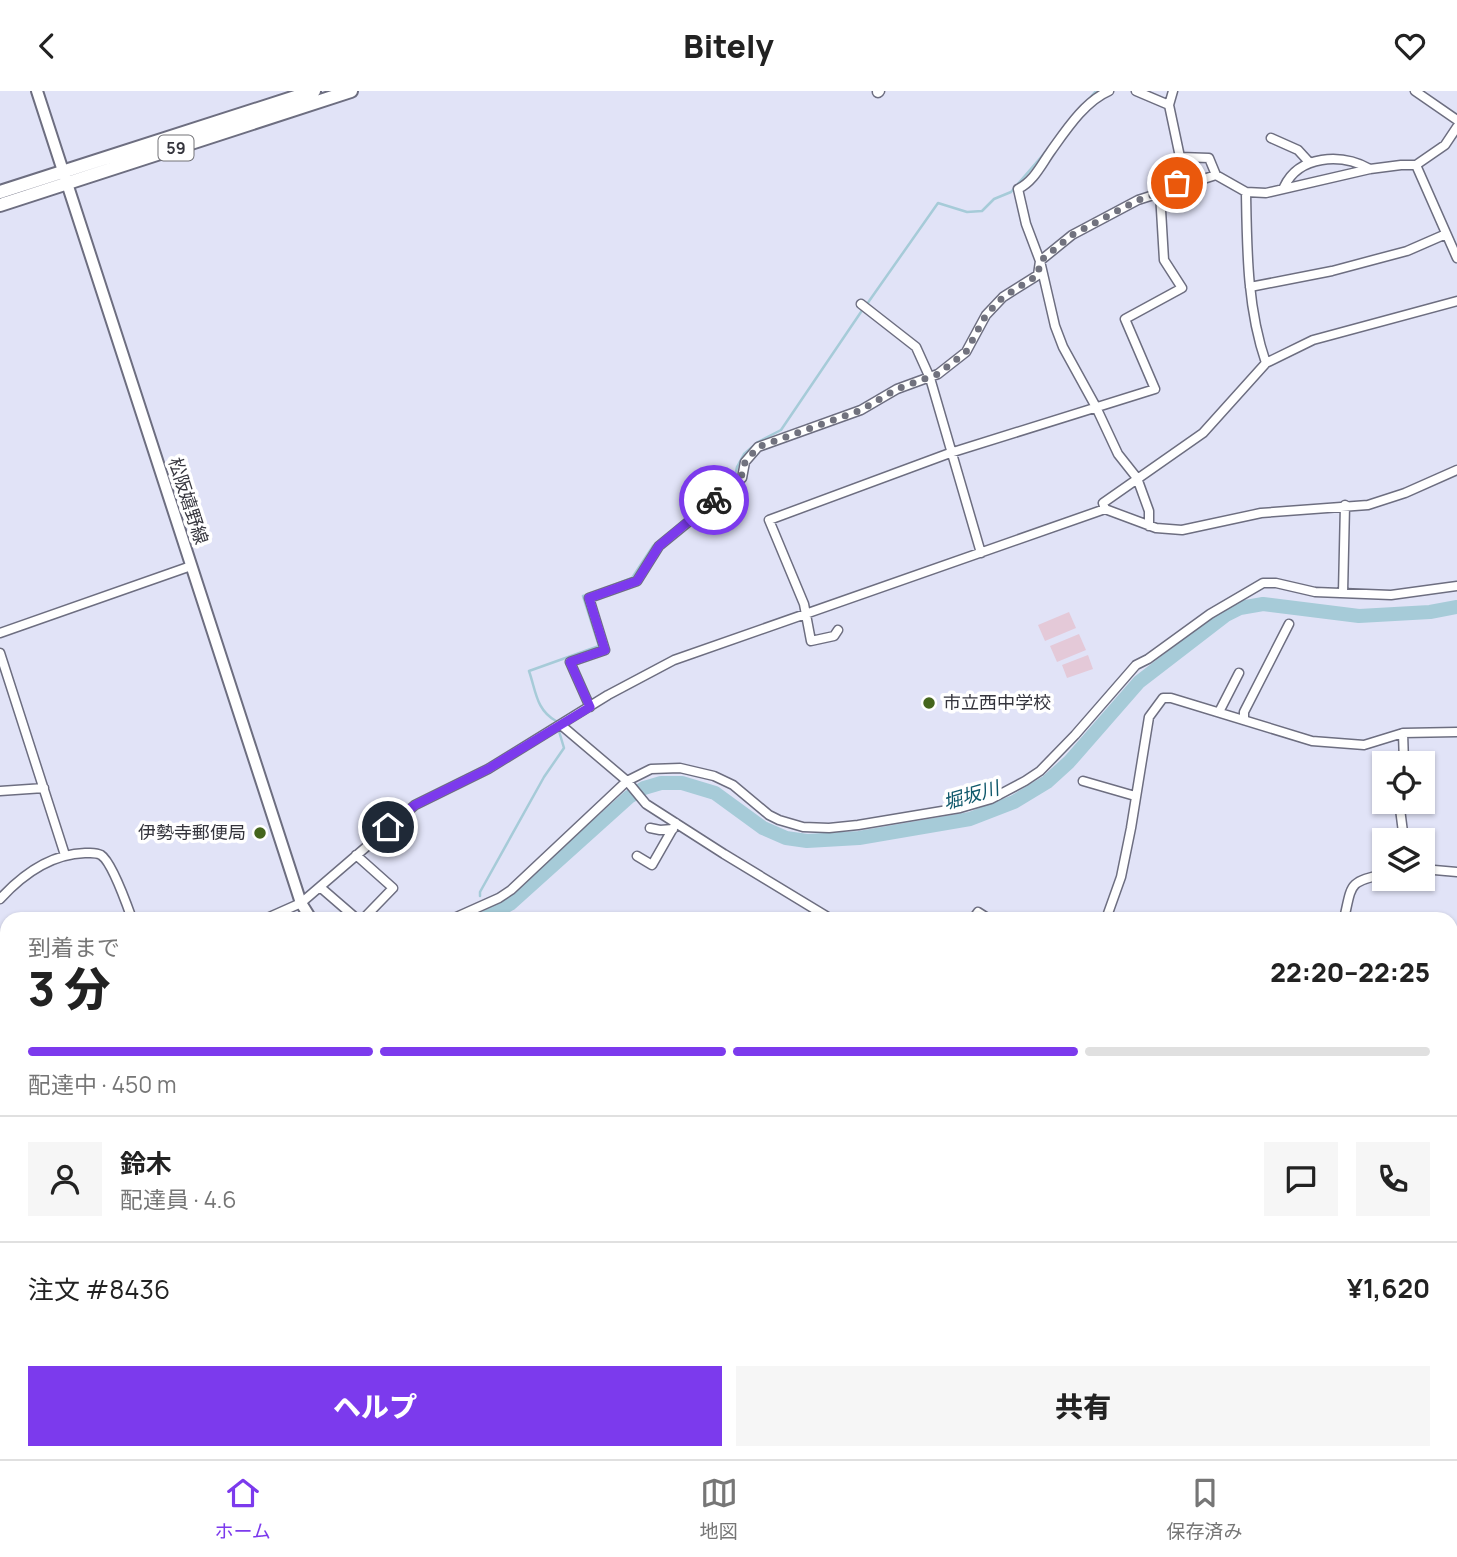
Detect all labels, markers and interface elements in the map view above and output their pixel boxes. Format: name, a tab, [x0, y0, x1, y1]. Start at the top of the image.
text: Bitely	[683, 24, 774, 68]
icon: back	[28, 27, 66, 65]
icon: heart	[1391, 27, 1429, 65]
road number: 59	[158, 135, 194, 160]
pin	[1147, 153, 1207, 213]
icon: bag	[1158, 164, 1196, 202]
street label: 松阪嬉野線	[164, 454, 214, 547]
courier	[679, 465, 749, 535]
icon: bike	[695, 481, 733, 519]
place label: 市立西中学校	[943, 690, 1051, 714]
marker: 市立西中学校	[921, 695, 937, 711]
map controls	[1372, 751, 1435, 891]
button: locate	[1372, 751, 1435, 814]
water label: 堀坂川	[940, 774, 1004, 815]
pin	[358, 797, 418, 857]
icon: home	[369, 808, 407, 846]
place label: 伊勢寺郵便局	[138, 820, 246, 844]
marker: 伊勢寺郵便局	[252, 825, 268, 841]
button: layers	[1372, 828, 1435, 891]
text: 到着まで	[28, 931, 120, 963]
text: 22:20–22:25	[1270, 954, 1430, 990]
text: 3 分	[28, 957, 110, 1020]
text: 配達中 · 450 m	[28, 1068, 176, 1100]
button: person	[28, 1142, 102, 1216]
button: chat	[1264, 1142, 1338, 1216]
button: phone	[1356, 1142, 1430, 1216]
text: 鈴木	[120, 1145, 172, 1181]
text: 配達員 · 4.6	[120, 1183, 237, 1215]
text: ¥1,620	[1347, 1270, 1430, 1306]
text: 注文 #8436	[28, 1271, 170, 1307]
button: ヘルプ	[28, 1366, 722, 1446]
button: 共有	[736, 1366, 1430, 1446]
tab: ホーム	[214, 1474, 271, 1544]
tab: 地図	[700, 1474, 738, 1544]
tab: 保存済み	[1167, 1474, 1243, 1544]

